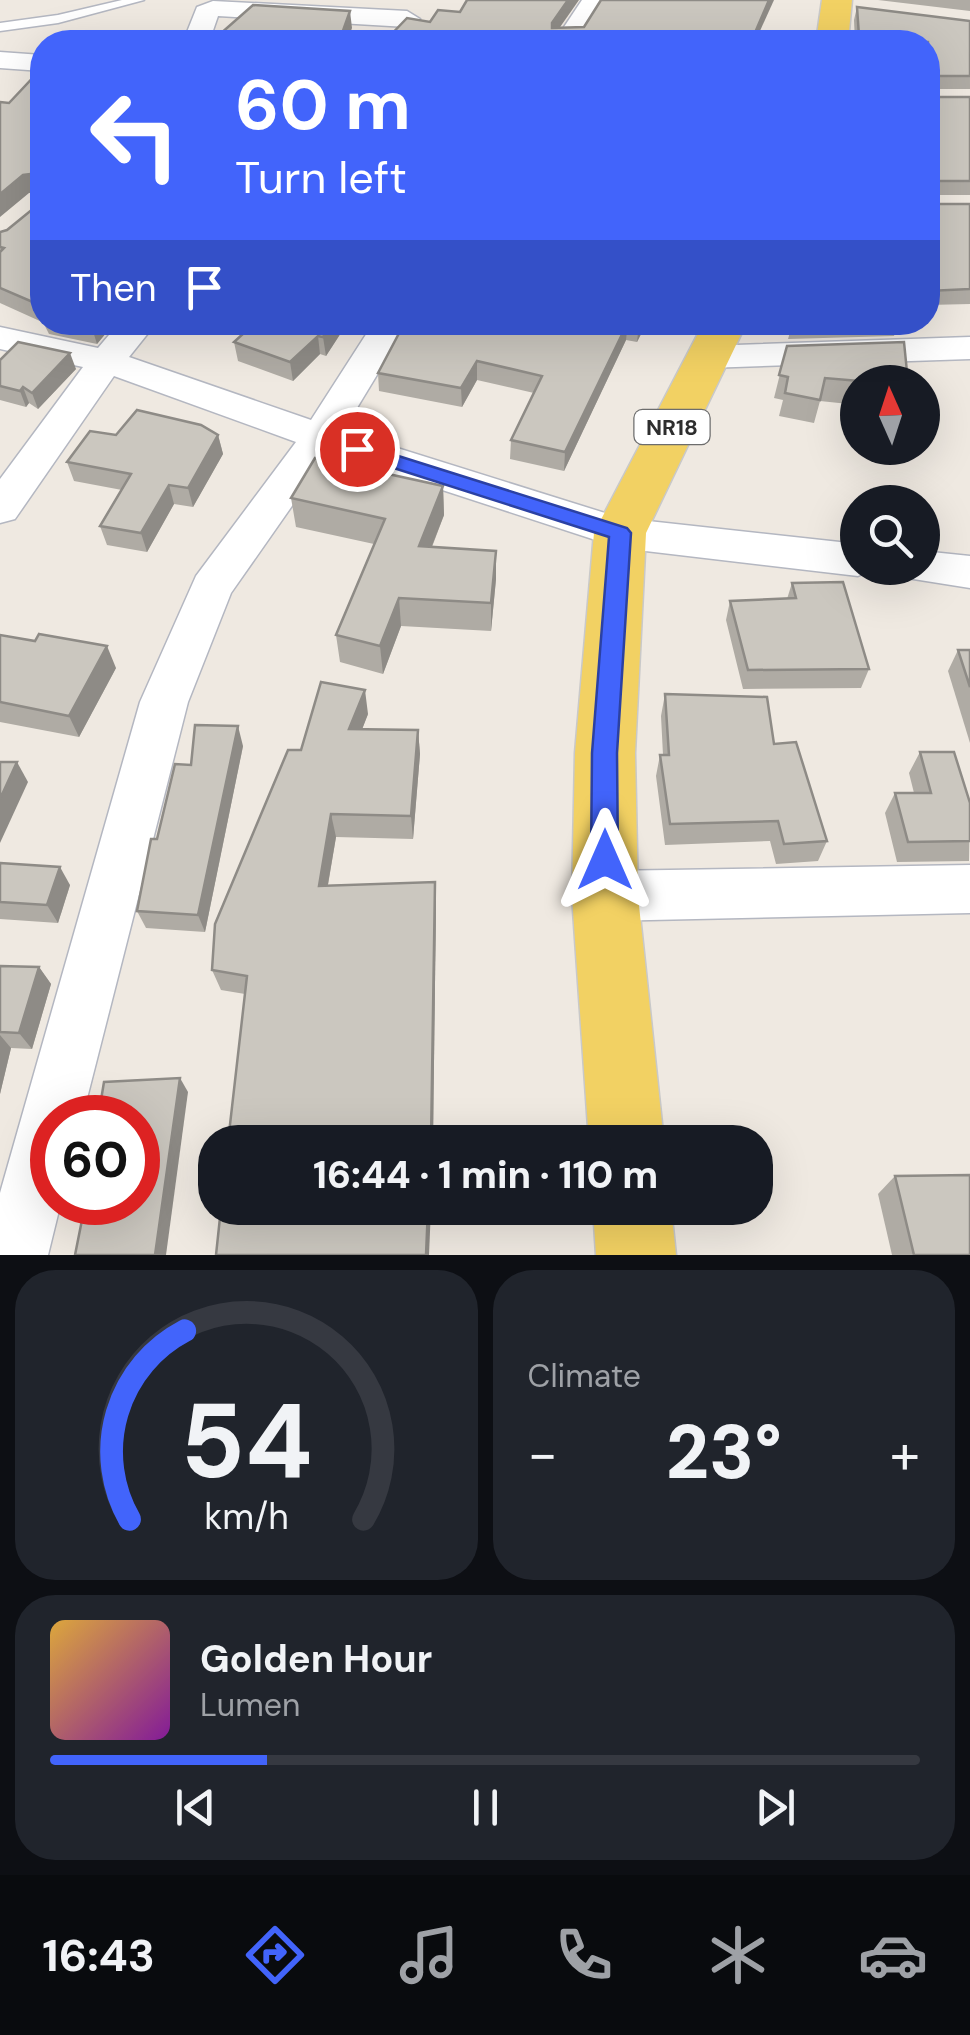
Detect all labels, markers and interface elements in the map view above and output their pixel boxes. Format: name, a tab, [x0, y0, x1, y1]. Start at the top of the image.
text: 60 m	[235, 60, 411, 151]
icon: left	[70, 70, 200, 200]
text: Turn left	[235, 148, 407, 207]
icon: arrive	[177, 260, 232, 315]
text: Then	[70, 263, 157, 313]
north arrow	[840, 365, 940, 465]
map controls	[840, 365, 940, 585]
pin	[315, 407, 400, 492]
road number: NR18	[634, 410, 710, 444]
icon: arrive	[330, 422, 385, 477]
button: search	[840, 485, 940, 585]
position arrow	[553, 808, 657, 912]
speed limit sign: 60	[30, 1095, 160, 1225]
text: 16:44 · 1 min · 110 m	[313, 1150, 658, 1200]
text: Climate	[528, 1355, 641, 1397]
text: 54	[180, 1374, 312, 1509]
text: 23°	[666, 1404, 782, 1501]
text: −	[528, 1418, 558, 1490]
text: +	[890, 1418, 920, 1490]
text: km/h	[204, 1494, 288, 1540]
text: Golden Hour	[200, 1634, 432, 1684]
text: Lumen	[200, 1684, 300, 1726]
icon: previous	[168, 1780, 223, 1835]
icon: pause	[458, 1780, 513, 1835]
icon: next	[748, 1780, 803, 1835]
icon: directions	[240, 1920, 310, 1990]
icon: music	[394, 1920, 464, 1990]
icon: phone	[549, 1920, 619, 1990]
icon: climate	[703, 1920, 773, 1990]
icon: car	[858, 1920, 928, 1990]
text: 16:43	[42, 1926, 155, 1985]

